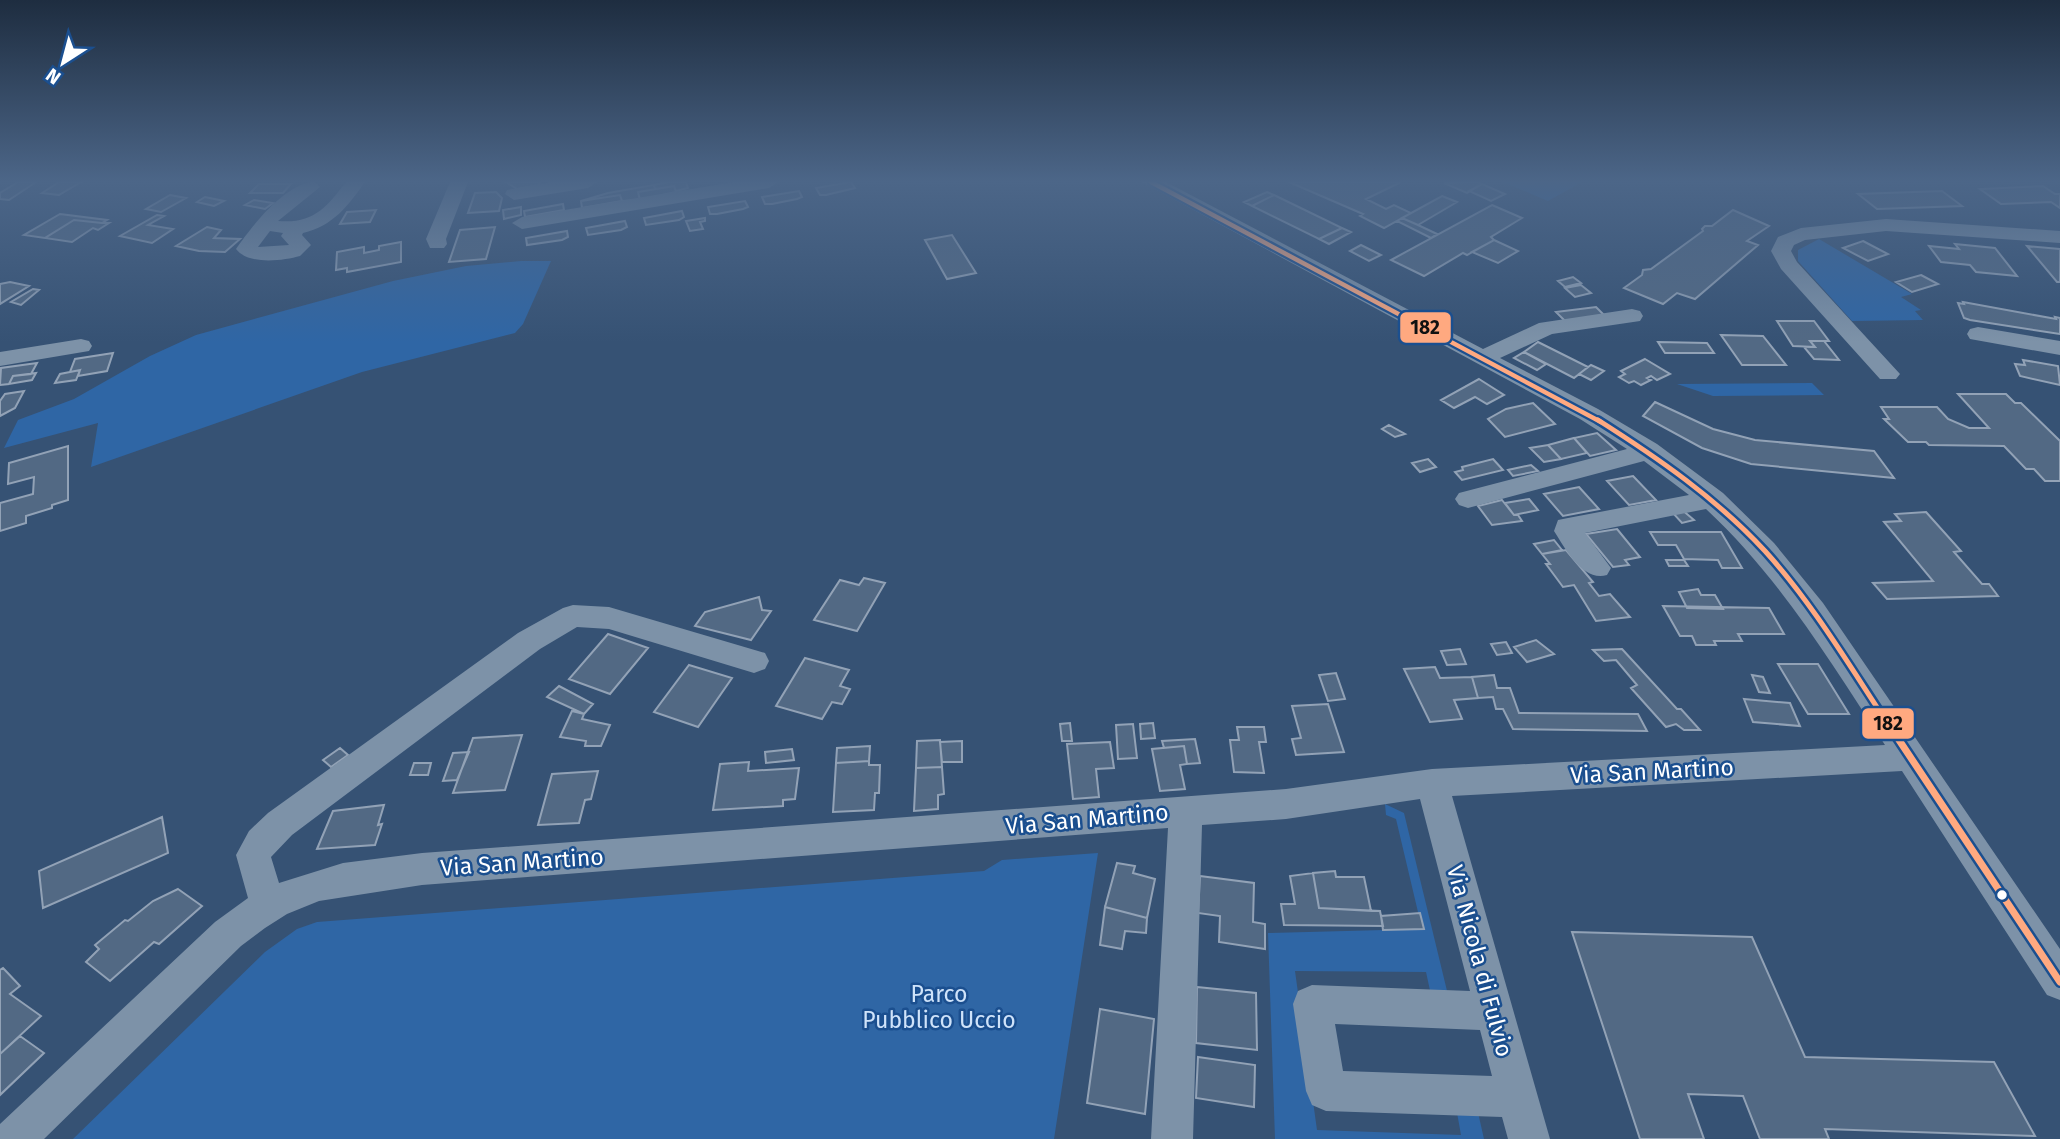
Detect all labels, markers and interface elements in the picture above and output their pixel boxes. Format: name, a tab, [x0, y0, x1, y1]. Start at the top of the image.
north arrow	[28, 28, 98, 98]
text: N	[41, 63, 65, 89]
line badge: 182	[1399, 311, 1452, 344]
text: 182	[1410, 316, 1440, 339]
line badge: 182	[1861, 707, 1915, 740]
text: 182	[1873, 712, 1903, 735]
street label: Via San Martino	[1570, 753, 1734, 789]
street label: Via San Martino	[1004, 798, 1170, 840]
street label: Via San Martino	[439, 842, 605, 882]
street label: Via Nicola di Fulvio	[1441, 862, 1519, 1060]
unlabelled marker	[1995, 888, 2009, 902]
park label: Parco Pubblico Uccio	[862, 980, 1016, 1034]

